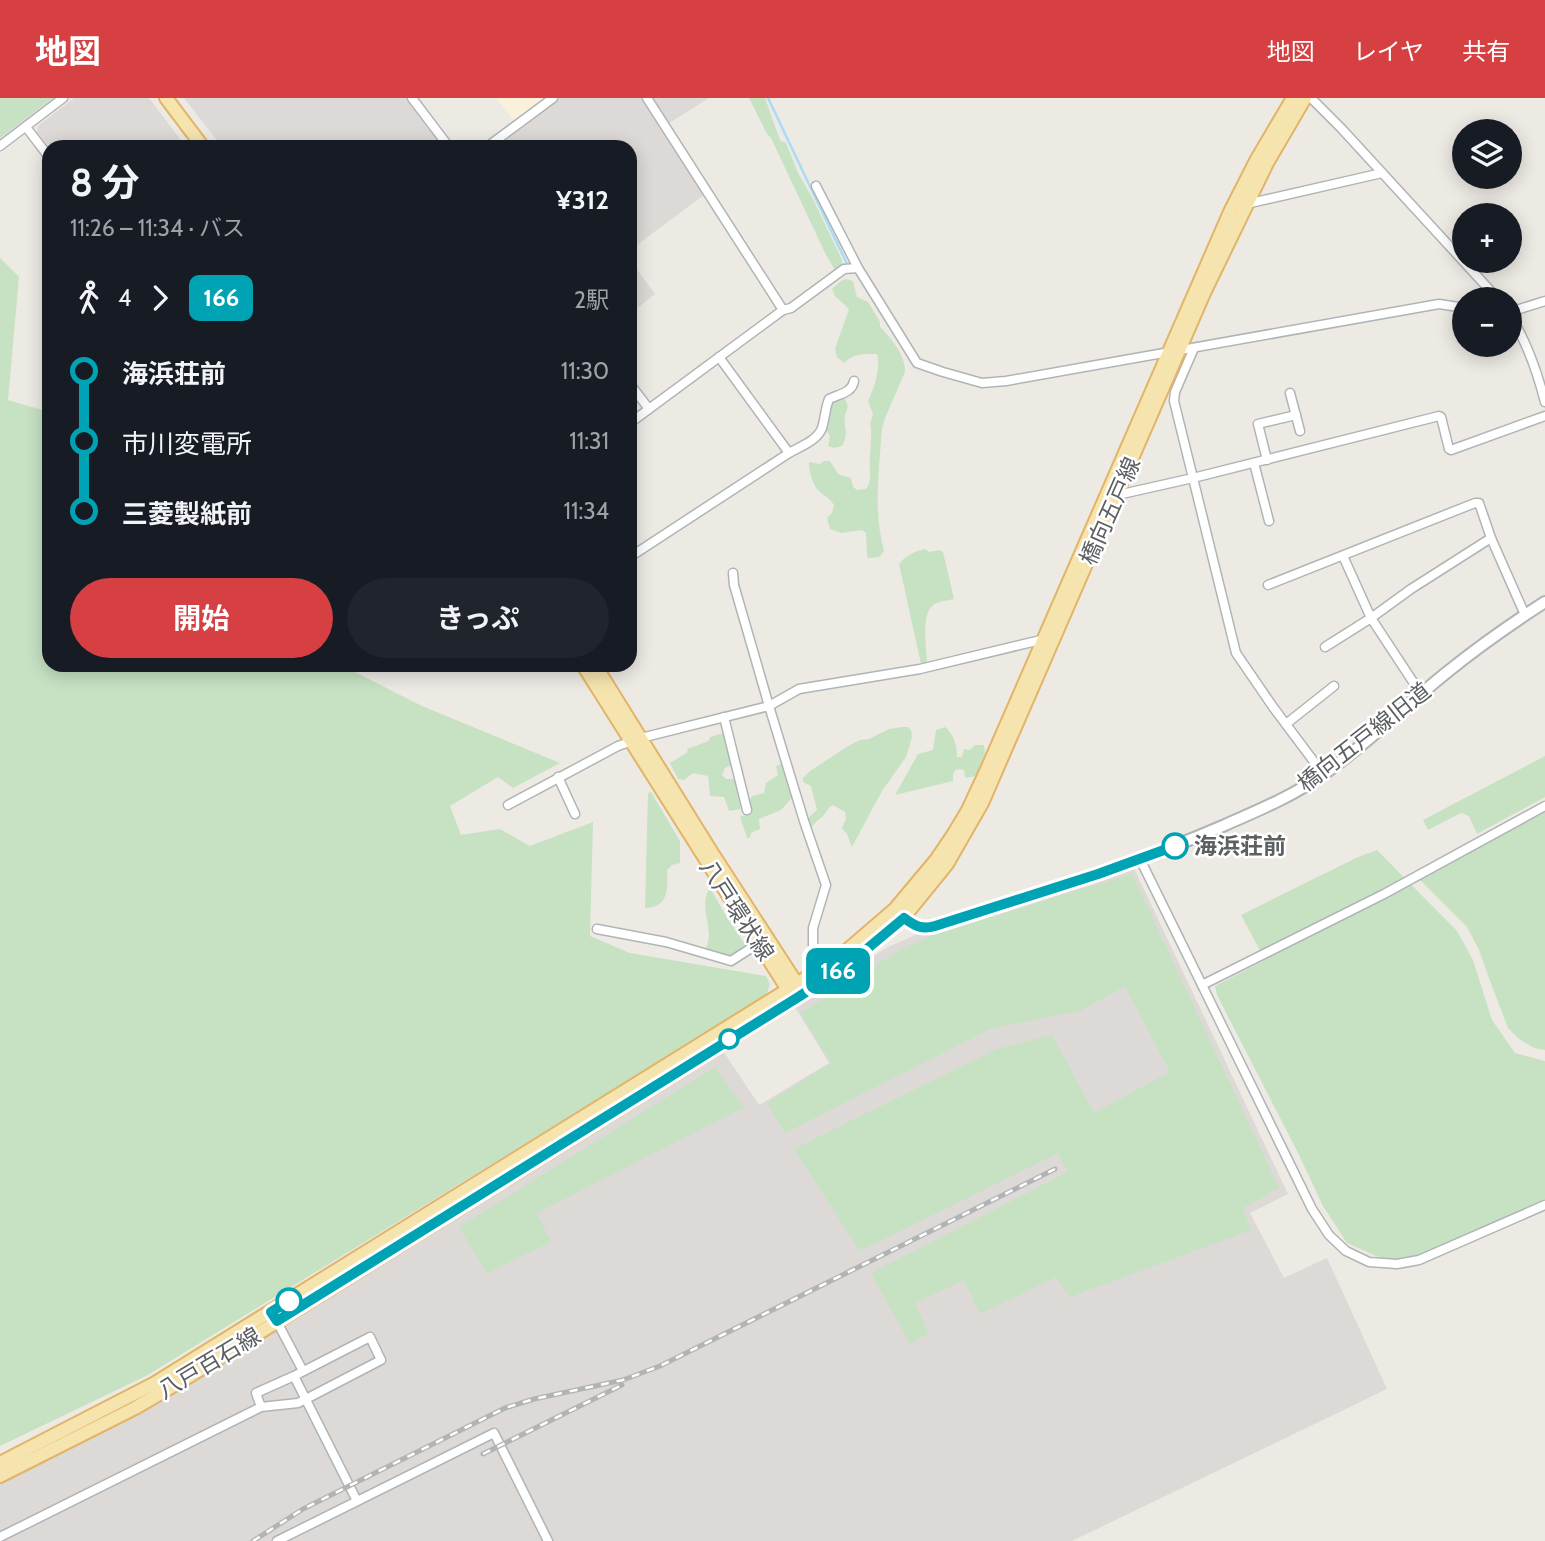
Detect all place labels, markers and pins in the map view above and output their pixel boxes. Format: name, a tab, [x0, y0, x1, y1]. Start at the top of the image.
place label: 海浜荘前	[1194, 832, 1286, 860]
marker: 海浜荘前	[1162, 833, 1188, 859]
unlabelled marker	[719, 1029, 739, 1049]
unlabelled marker	[276, 1288, 302, 1314]

